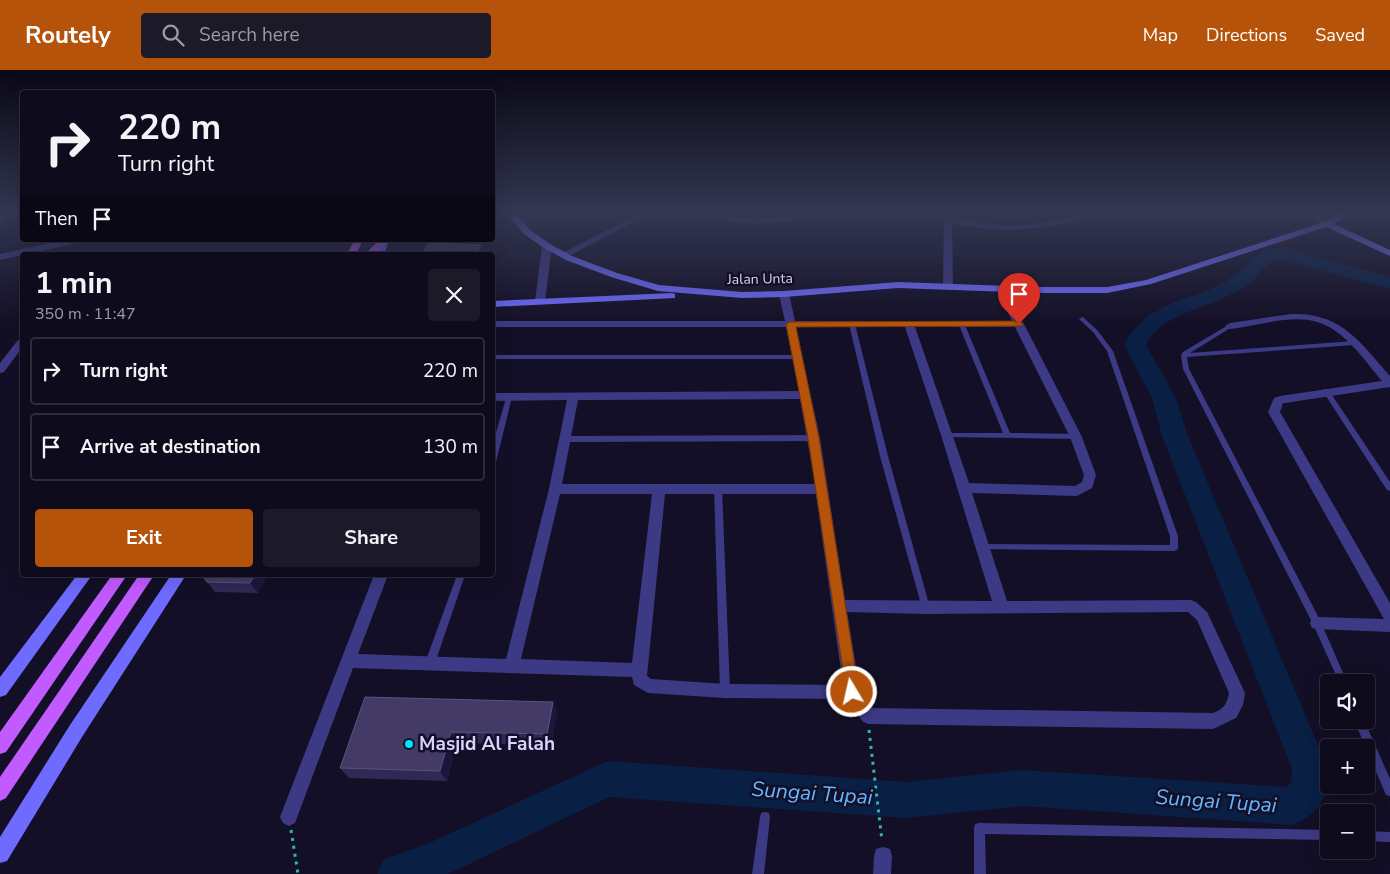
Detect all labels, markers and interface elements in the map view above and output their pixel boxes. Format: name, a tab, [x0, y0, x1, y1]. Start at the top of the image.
search box	[141, 13, 491, 58]
text: Routely	[25, 19, 111, 51]
icon: search	[159, 21, 187, 49]
text: Search here	[199, 22, 300, 48]
text: Map	[1143, 23, 1178, 47]
text: Directions	[1206, 23, 1287, 47]
text: Saved	[1315, 23, 1365, 47]
text: 220 m	[118, 104, 221, 151]
icon: right	[35, 110, 100, 175]
text: Turn right	[118, 149, 214, 179]
icon: arrive	[88, 205, 116, 233]
text: Then	[35, 206, 78, 232]
text: 1 min	[35, 263, 113, 304]
button: close	[428, 269, 480, 321]
street label: Jalan Unta	[726, 269, 793, 289]
pin	[998, 273, 1040, 324]
icon: arrive	[1005, 280, 1033, 308]
text: 350 m · 11:47	[35, 303, 136, 325]
icon: right	[37, 357, 65, 385]
text: Turn right	[80, 358, 167, 384]
text: 220 m	[423, 358, 478, 384]
icon: arrive	[37, 433, 65, 461]
text: Arrive at destination	[80, 434, 261, 460]
text: 130 m	[423, 434, 478, 460]
button: Exit	[35, 509, 253, 567]
button: Share	[263, 509, 480, 567]
position arrow	[825, 665, 877, 717]
map controls	[1320, 674, 1375, 859]
button: sound	[1320, 674, 1375, 729]
place label: Masjid Al Falah	[419, 731, 555, 757]
marker: Masjid Al Falah	[403, 738, 415, 750]
button: +	[1320, 739, 1375, 794]
water label: Sungai Tupai	[750, 775, 875, 811]
water label: Sungai Tupai	[1154, 783, 1279, 819]
button: −	[1320, 804, 1375, 859]

